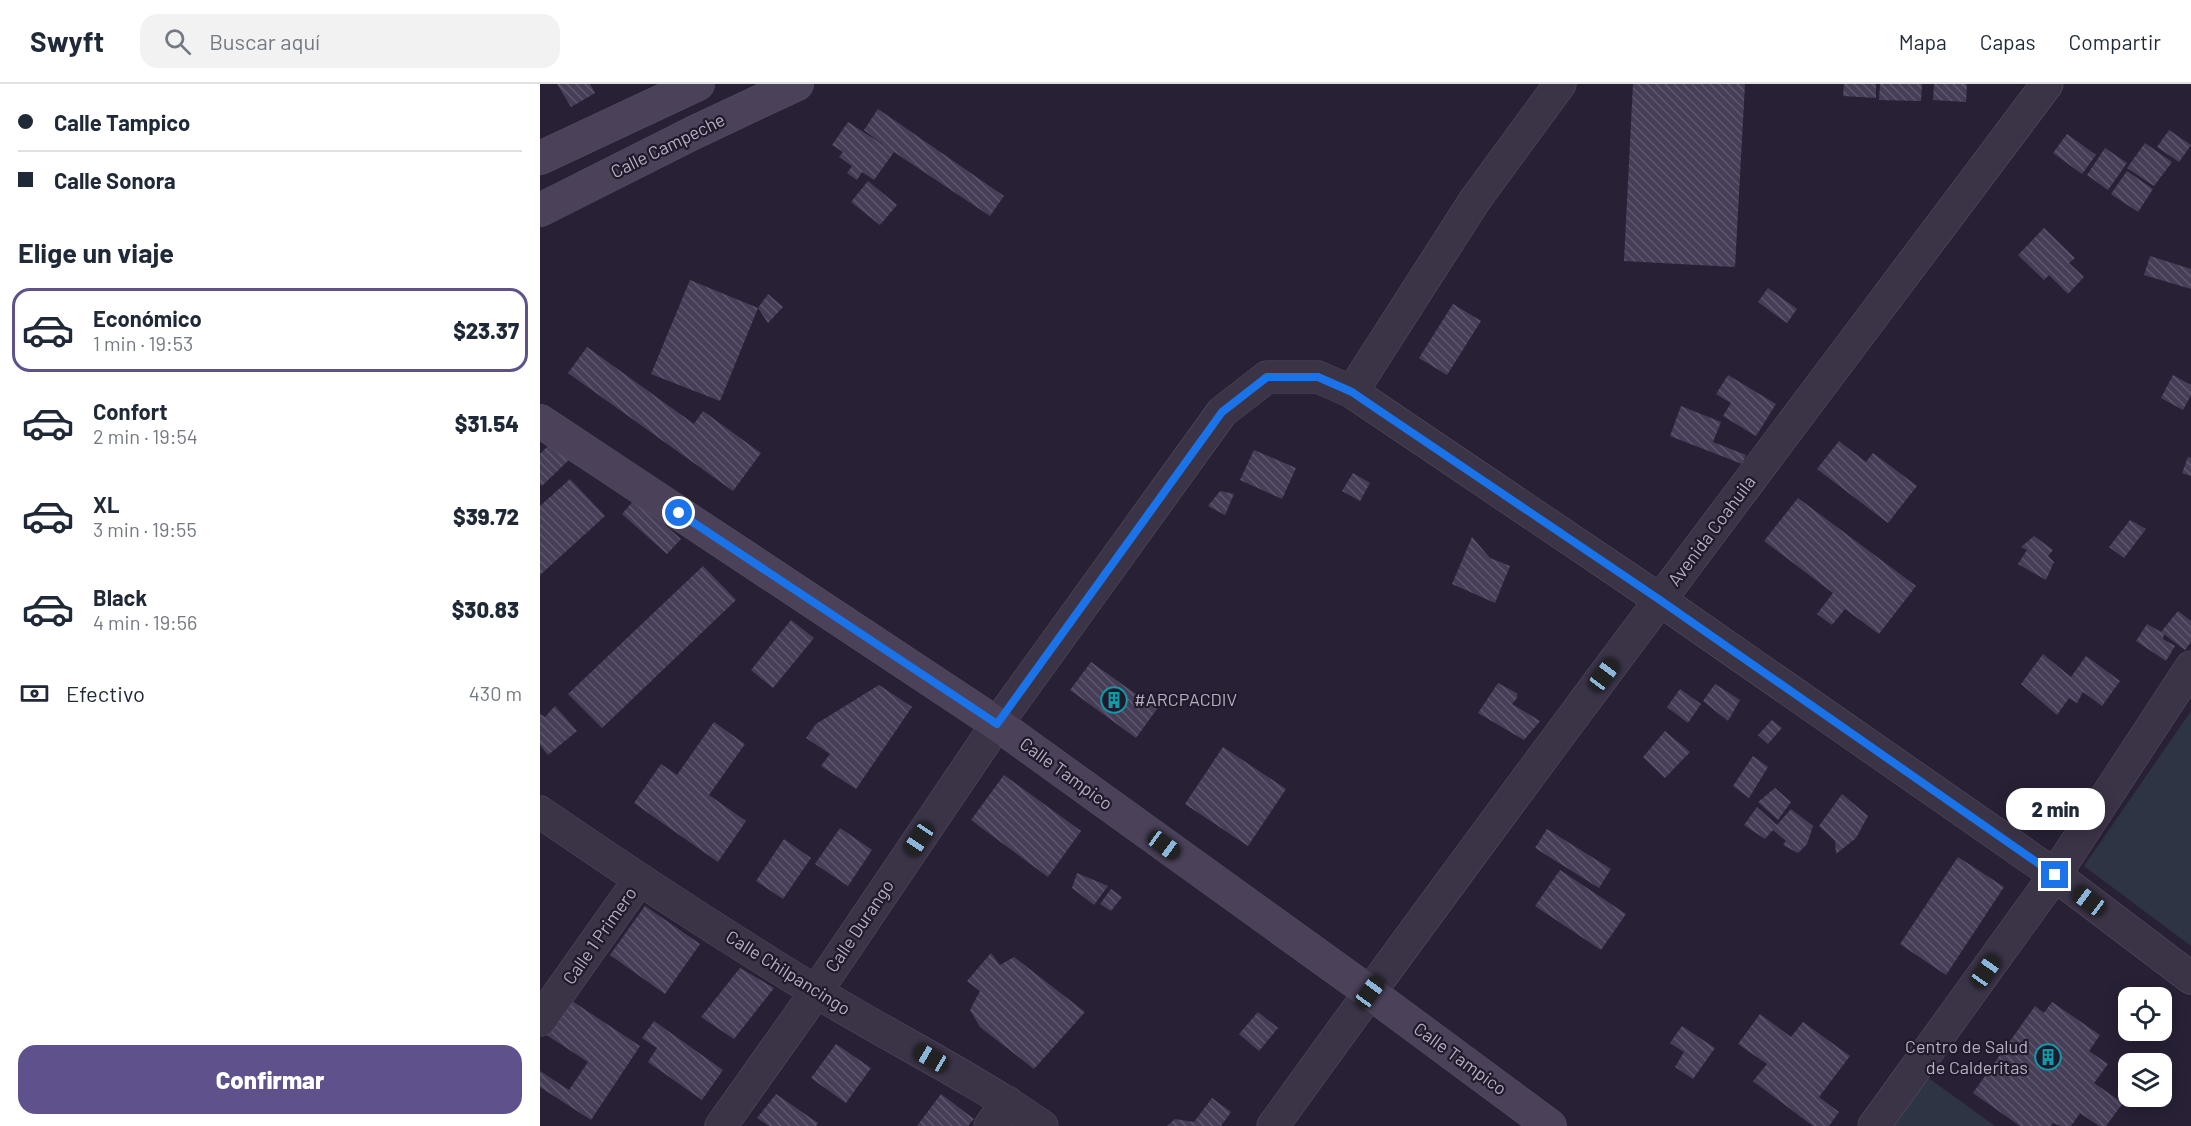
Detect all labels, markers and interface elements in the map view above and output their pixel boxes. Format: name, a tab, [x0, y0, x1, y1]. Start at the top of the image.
search box	[140, 14, 560, 68]
text: Swyft	[30, 24, 104, 58]
icon: search	[161, 25, 194, 58]
text: Buscar aquí	[209, 28, 320, 54]
text: Mapa	[1899, 29, 1947, 54]
text: Capas	[1980, 29, 2036, 54]
text: Compartir	[2069, 29, 2161, 54]
street label: Calle Campeche	[607, 108, 728, 182]
text: Calle Tampico	[54, 109, 190, 135]
text: Calle Sonora	[54, 167, 176, 193]
text: Elige un viaje	[18, 236, 174, 268]
icon: car	[21, 303, 75, 357]
text: Económico	[93, 305, 202, 331]
text: $23.37	[453, 317, 519, 343]
text: 1 min · 19:53	[93, 331, 193, 355]
icon: car	[21, 396, 75, 450]
text: Confort	[93, 398, 168, 424]
text: $31.54	[455, 410, 519, 436]
text: 2 min · 19:54	[93, 424, 198, 448]
street label: Avenida Coahuila	[1663, 471, 1760, 590]
icon: car	[21, 489, 75, 543]
text: XL	[93, 491, 119, 517]
route start	[665, 499, 692, 526]
text: $39.72	[453, 503, 519, 529]
text: 3 min · 19:55	[93, 517, 197, 541]
icon: car	[21, 582, 75, 636]
text: Black	[93, 584, 147, 610]
text: $30.83	[452, 596, 519, 622]
text: 4 min · 19:56	[93, 610, 197, 634]
car	[1586, 655, 1622, 695]
icon: cash	[18, 677, 51, 710]
text: Efectivo	[66, 680, 145, 706]
text: 430 m	[469, 681, 522, 705]
building icon: #ARCPACDIV	[1099, 685, 1129, 715]
place label: #ARCPACDIV	[1134, 688, 1237, 710]
street label: Calle Tampico	[1016, 732, 1117, 814]
callout: 2 min	[2006, 788, 2104, 830]
text: 2 min	[2031, 797, 2080, 821]
car	[901, 819, 937, 859]
car	[1144, 827, 1184, 863]
route end	[2041, 861, 2068, 888]
street label: Calle Durango	[820, 875, 898, 976]
street label: Calle 1 Primero	[558, 883, 641, 988]
car	[2069, 883, 2109, 919]
street label: Calle Chilpancingo	[722, 925, 855, 1019]
car	[1968, 951, 2004, 991]
car	[1352, 972, 1388, 1012]
map controls	[2118, 987, 2172, 1107]
button: locate	[2118, 987, 2172, 1041]
street label: Calle Tampico	[1410, 1017, 1511, 1099]
place label: Centro de Salud de Calderitas	[1905, 1035, 2028, 1078]
car	[911, 1041, 951, 1075]
building icon: Centro de Salud de Calderitas	[2033, 1042, 2063, 1072]
button: Confirmar	[18, 1045, 522, 1114]
button: layers	[2118, 1053, 2172, 1107]

